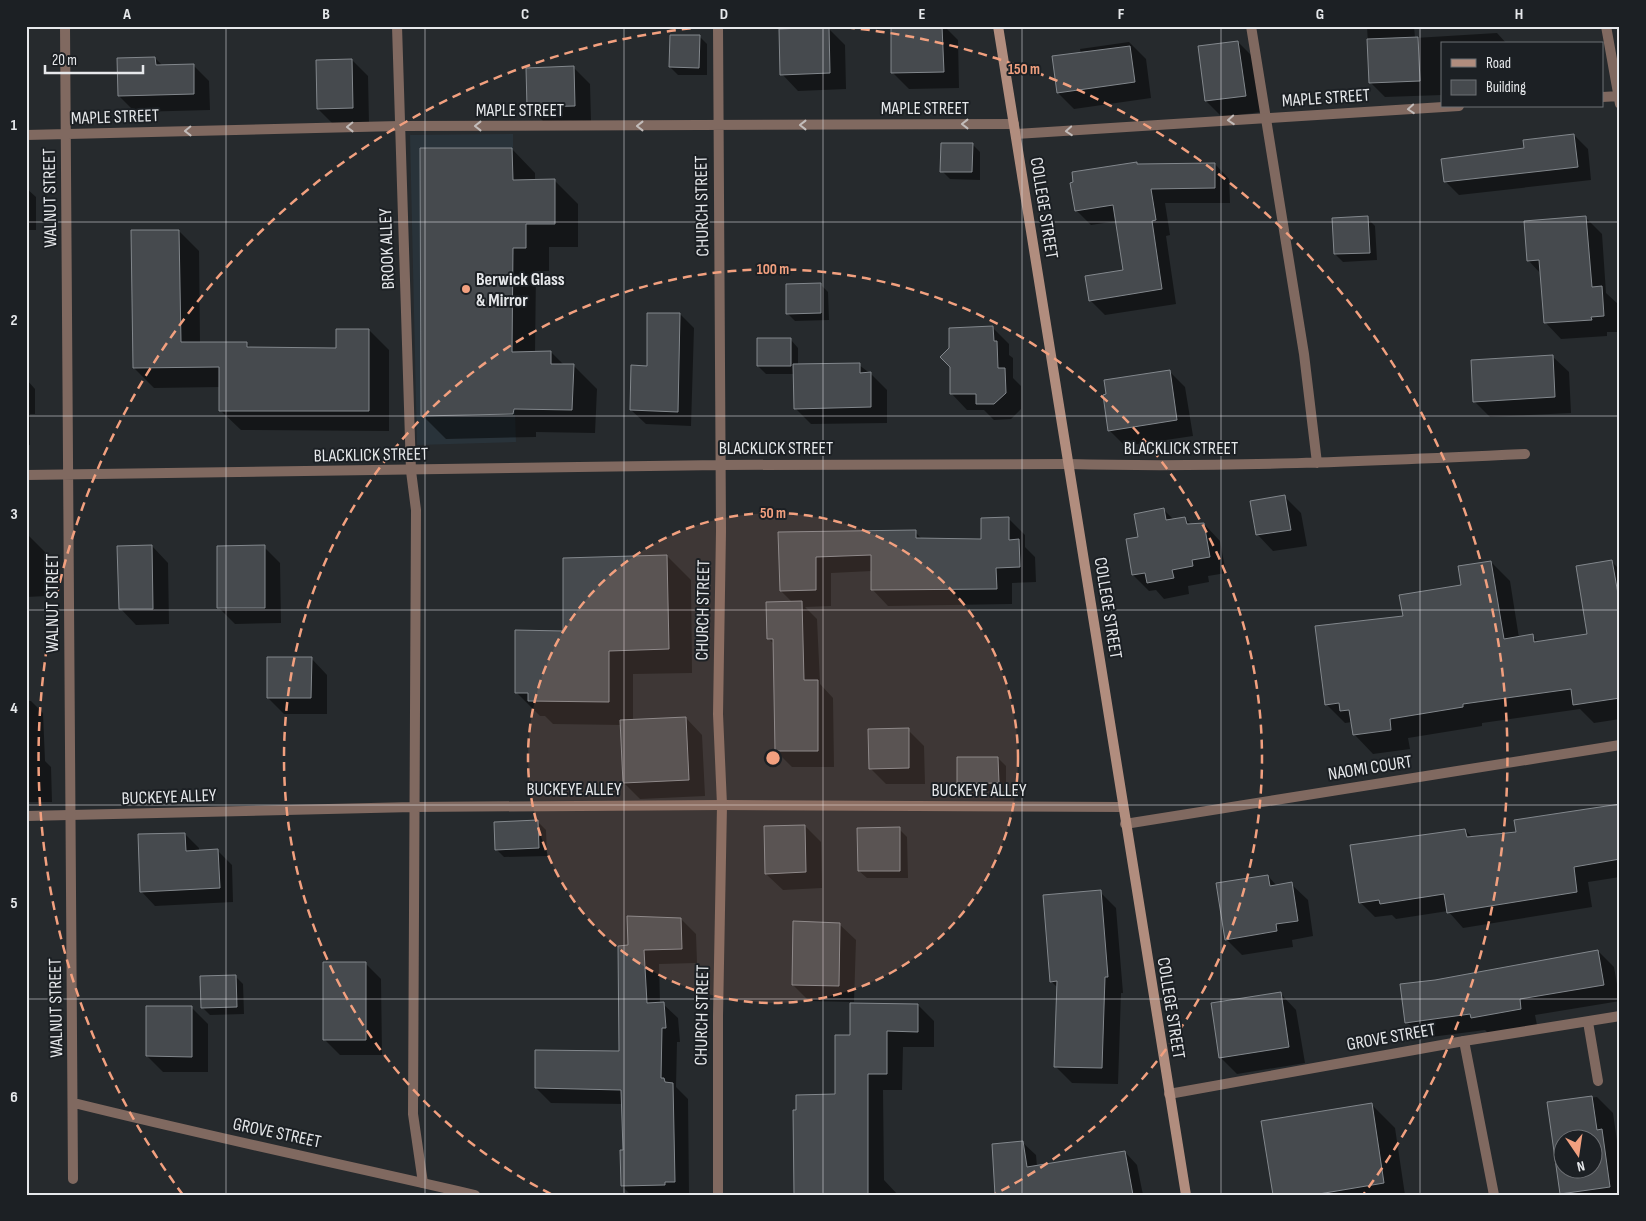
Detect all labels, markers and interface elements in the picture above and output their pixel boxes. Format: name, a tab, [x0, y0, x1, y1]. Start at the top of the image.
text: A	[122, 5, 131, 24]
text: B	[322, 5, 330, 24]
text: C	[521, 5, 529, 24]
text: D	[720, 5, 728, 24]
text: E	[919, 5, 926, 24]
text: F	[1118, 5, 1125, 24]
text: G	[1316, 5, 1324, 24]
text: H	[1515, 5, 1523, 24]
scale bar	[45, 42, 142, 74]
legend	[1441, 42, 1604, 108]
text: 20 m	[52, 51, 77, 70]
text: Road	[1486, 54, 1511, 73]
text: 150 m	[1008, 60, 1040, 79]
text: Building	[1486, 78, 1526, 97]
street label: MAPLE STREET	[1281, 84, 1371, 112]
street label: MAPLE STREET	[881, 98, 969, 119]
street label: MAPLE STREET	[476, 100, 564, 121]
one-way arrow	[1406, 104, 1414, 115]
street label: MAPLE STREET	[71, 105, 159, 129]
one-way arrow	[1227, 115, 1235, 126]
text: 1	[11, 116, 18, 135]
one-way arrow	[961, 119, 968, 129]
one-way arrow	[798, 120, 806, 131]
one-way arrow	[473, 121, 481, 131]
one-way arrow	[636, 121, 644, 131]
one-way arrow	[346, 122, 354, 132]
one-way arrow	[1065, 125, 1073, 136]
one-way arrow	[184, 126, 192, 136]
street label: WALNUT STREET	[39, 148, 61, 248]
street label: CHURCH STREET	[691, 155, 713, 257]
street label: COLLEGE STREET	[1026, 156, 1062, 260]
street label: BROOK ALLEY	[375, 208, 399, 290]
text: 100 m	[757, 260, 789, 279]
place label: Berwick Glass & Mirror	[476, 269, 565, 311]
marker: Berwick Glass & Mirror	[460, 283, 472, 295]
text: 2	[10, 311, 18, 330]
street label: BLACKLICK STREET	[719, 438, 833, 459]
street label: BLACKLICK STREET	[1124, 438, 1238, 459]
street label: BLACKLICK STREET	[314, 444, 428, 466]
text: 50 m	[760, 504, 786, 523]
text: 3	[10, 505, 18, 524]
street label: WALNUT STREET	[42, 553, 63, 653]
street label: COLLEGE STREET	[1090, 556, 1126, 660]
street label: CHURCH STREET	[692, 559, 714, 661]
text: 4	[10, 699, 18, 718]
centre of rings	[764, 749, 782, 767]
street label: NAOMI COURT	[1327, 751, 1413, 785]
street label: BUCKEYE ALLEY	[527, 779, 622, 800]
street label: BUCKEYE ALLEY	[932, 780, 1027, 801]
street label: BUCKEYE ALLEY	[121, 785, 217, 809]
text: 5	[10, 894, 18, 913]
street label: COLLEGE STREET	[1153, 956, 1189, 1060]
street label: WALNUT STREET	[45, 958, 67, 1058]
street label: CHURCH STREET	[691, 964, 713, 1066]
street label: GROVE STREET	[1345, 1019, 1437, 1055]
text: 6	[10, 1088, 18, 1107]
street label: GROVE STREET	[231, 1113, 323, 1153]
north arrow	[1554, 1128, 1604, 1178]
text: N	[1575, 1157, 1586, 1175]

